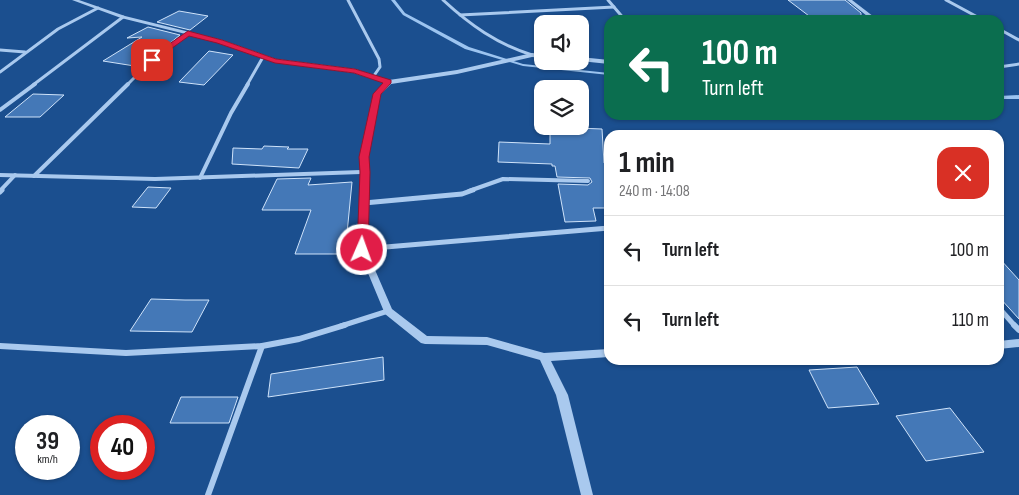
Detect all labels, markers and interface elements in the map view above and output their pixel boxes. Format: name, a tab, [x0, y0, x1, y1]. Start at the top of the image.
map controls	[534, 15, 589, 135]
button: sound	[534, 15, 589, 70]
text: 100 m	[702, 32, 778, 75]
icon: left	[619, 35, 684, 100]
pin	[131, 39, 173, 81]
icon: arrive	[138, 46, 166, 74]
text: Turn left	[702, 75, 764, 102]
button: layers	[534, 80, 589, 135]
text: 1 min	[619, 145, 675, 181]
button: close	[937, 147, 989, 199]
text: 240 m · 14:08	[619, 182, 690, 201]
position arrow	[335, 223, 387, 275]
icon: left	[619, 237, 647, 265]
text: Turn left	[662, 239, 719, 262]
text: 100 m	[950, 239, 989, 262]
icon: left	[619, 307, 647, 335]
text: Turn left	[662, 309, 719, 332]
text: 110 m	[952, 309, 989, 332]
speed limit sign: 40	[90, 415, 155, 480]
text: 39	[36, 426, 59, 457]
text: km/h	[37, 452, 58, 467]

